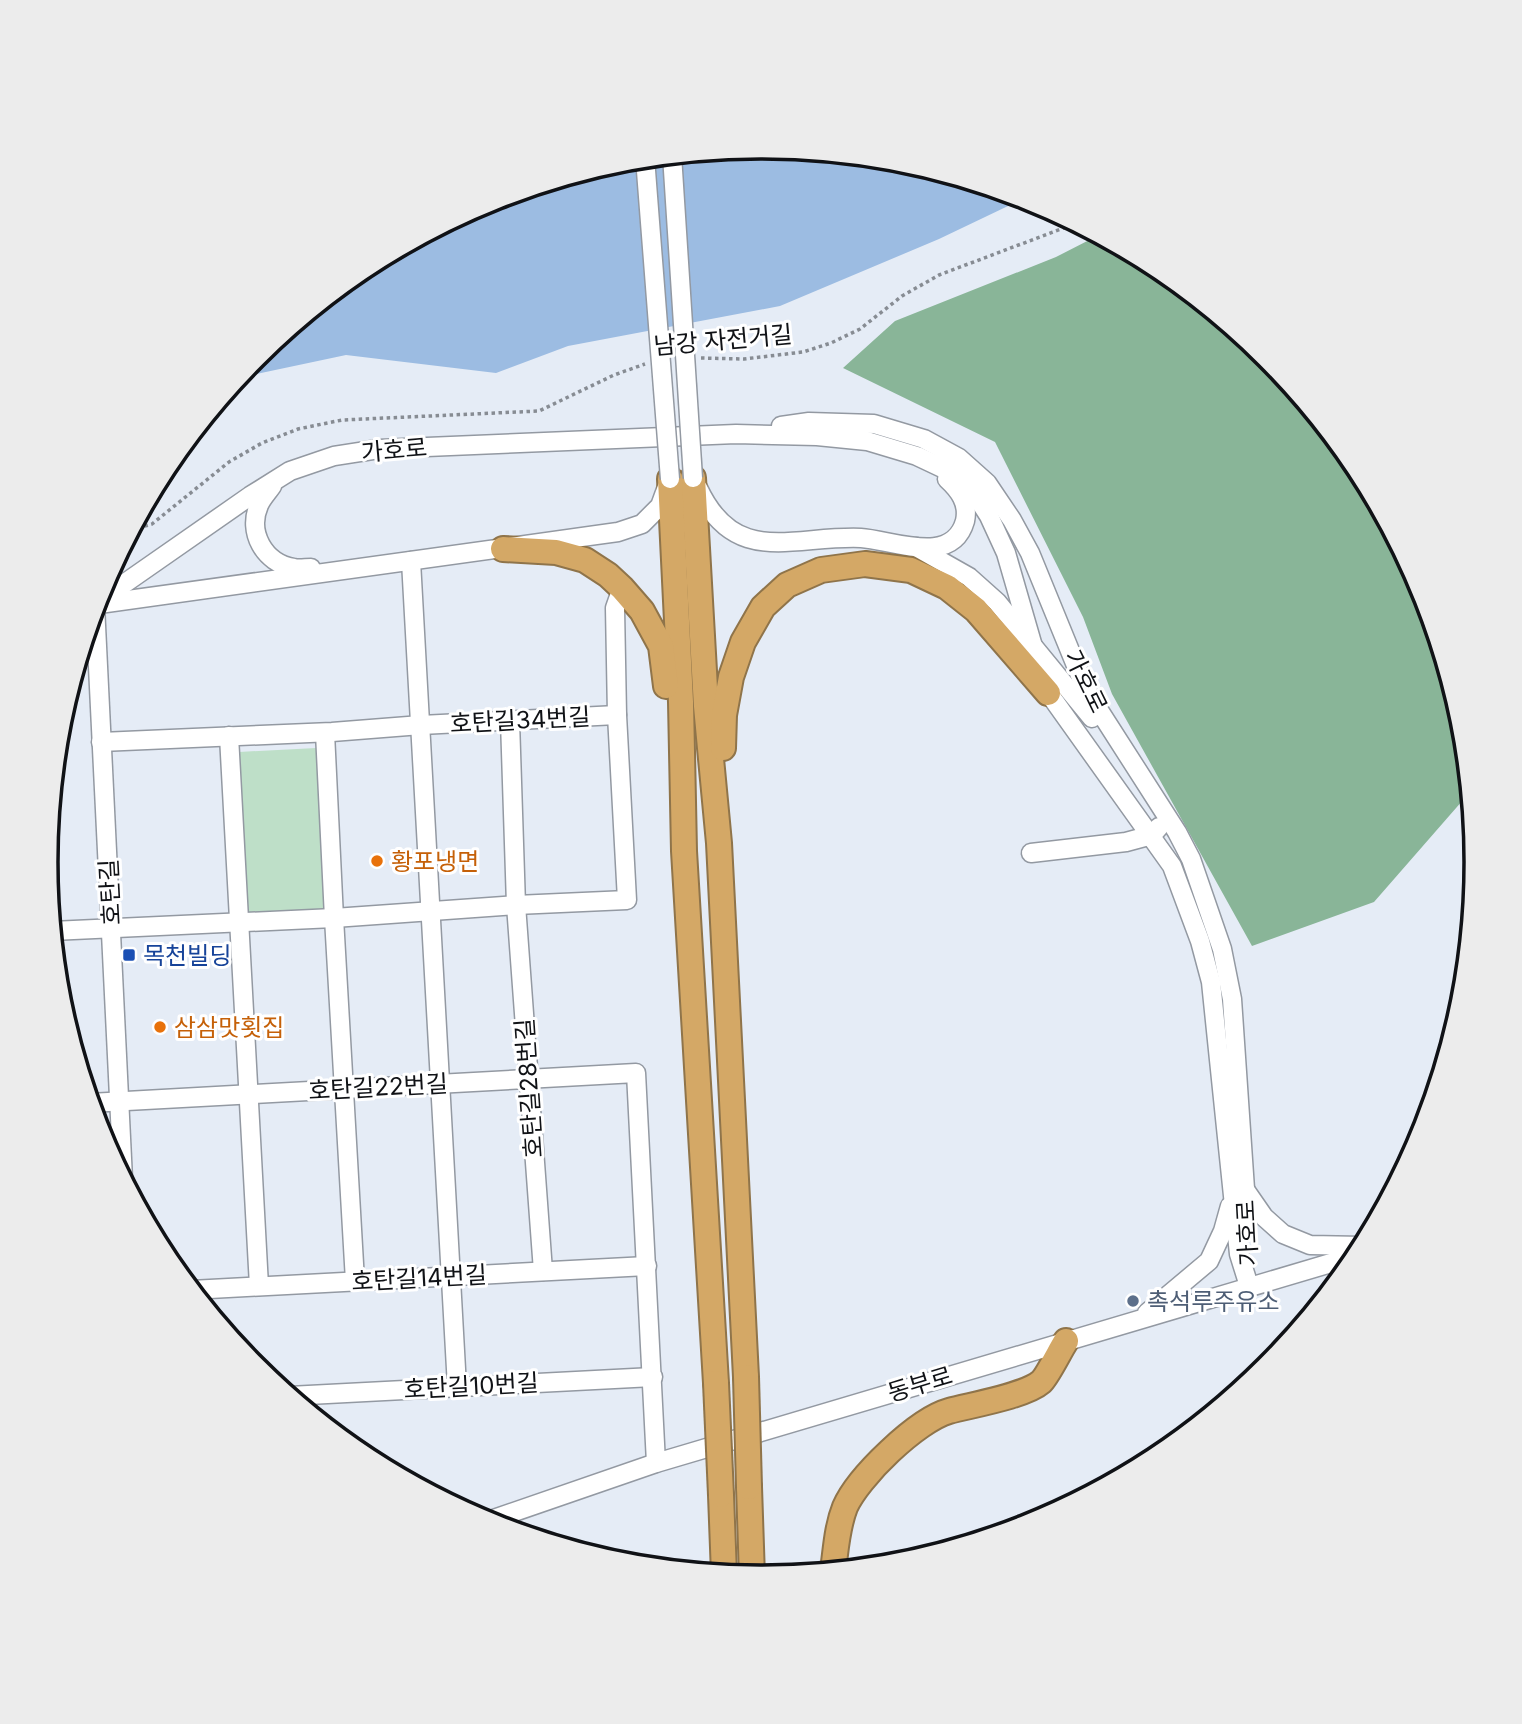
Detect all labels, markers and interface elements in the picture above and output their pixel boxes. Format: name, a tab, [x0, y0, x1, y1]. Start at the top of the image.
street label: 남강 자전거길	[652, 319, 794, 361]
street label: 가호로	[360, 433, 428, 467]
street label: 가호로	[1058, 645, 1114, 717]
street label: 호탄길34번길	[449, 702, 591, 738]
place label: 황포냉면	[391, 847, 479, 876]
marker: 황포냉면	[369, 853, 385, 869]
street label: 호탄길	[94, 858, 126, 926]
place label: 목천빌딩	[143, 941, 231, 970]
marker: 목천빌딩	[121, 947, 137, 963]
place label: 삼삼맛횟집	[174, 1013, 284, 1042]
street label: 호탄길28번길	[510, 1017, 548, 1159]
marker: 삼삼맛횟집	[152, 1019, 168, 1035]
street label: 호탄길22번길	[307, 1069, 449, 1105]
street label: 가호로	[1231, 1199, 1263, 1267]
street label: 호탄길14번길	[350, 1260, 488, 1296]
place label: 촉석루주유소	[1147, 1287, 1279, 1316]
marker: 촉석루주유소	[1125, 1293, 1141, 1309]
street label: 동부로	[884, 1360, 956, 1408]
street label: 호탄길10번길	[403, 1368, 539, 1404]

